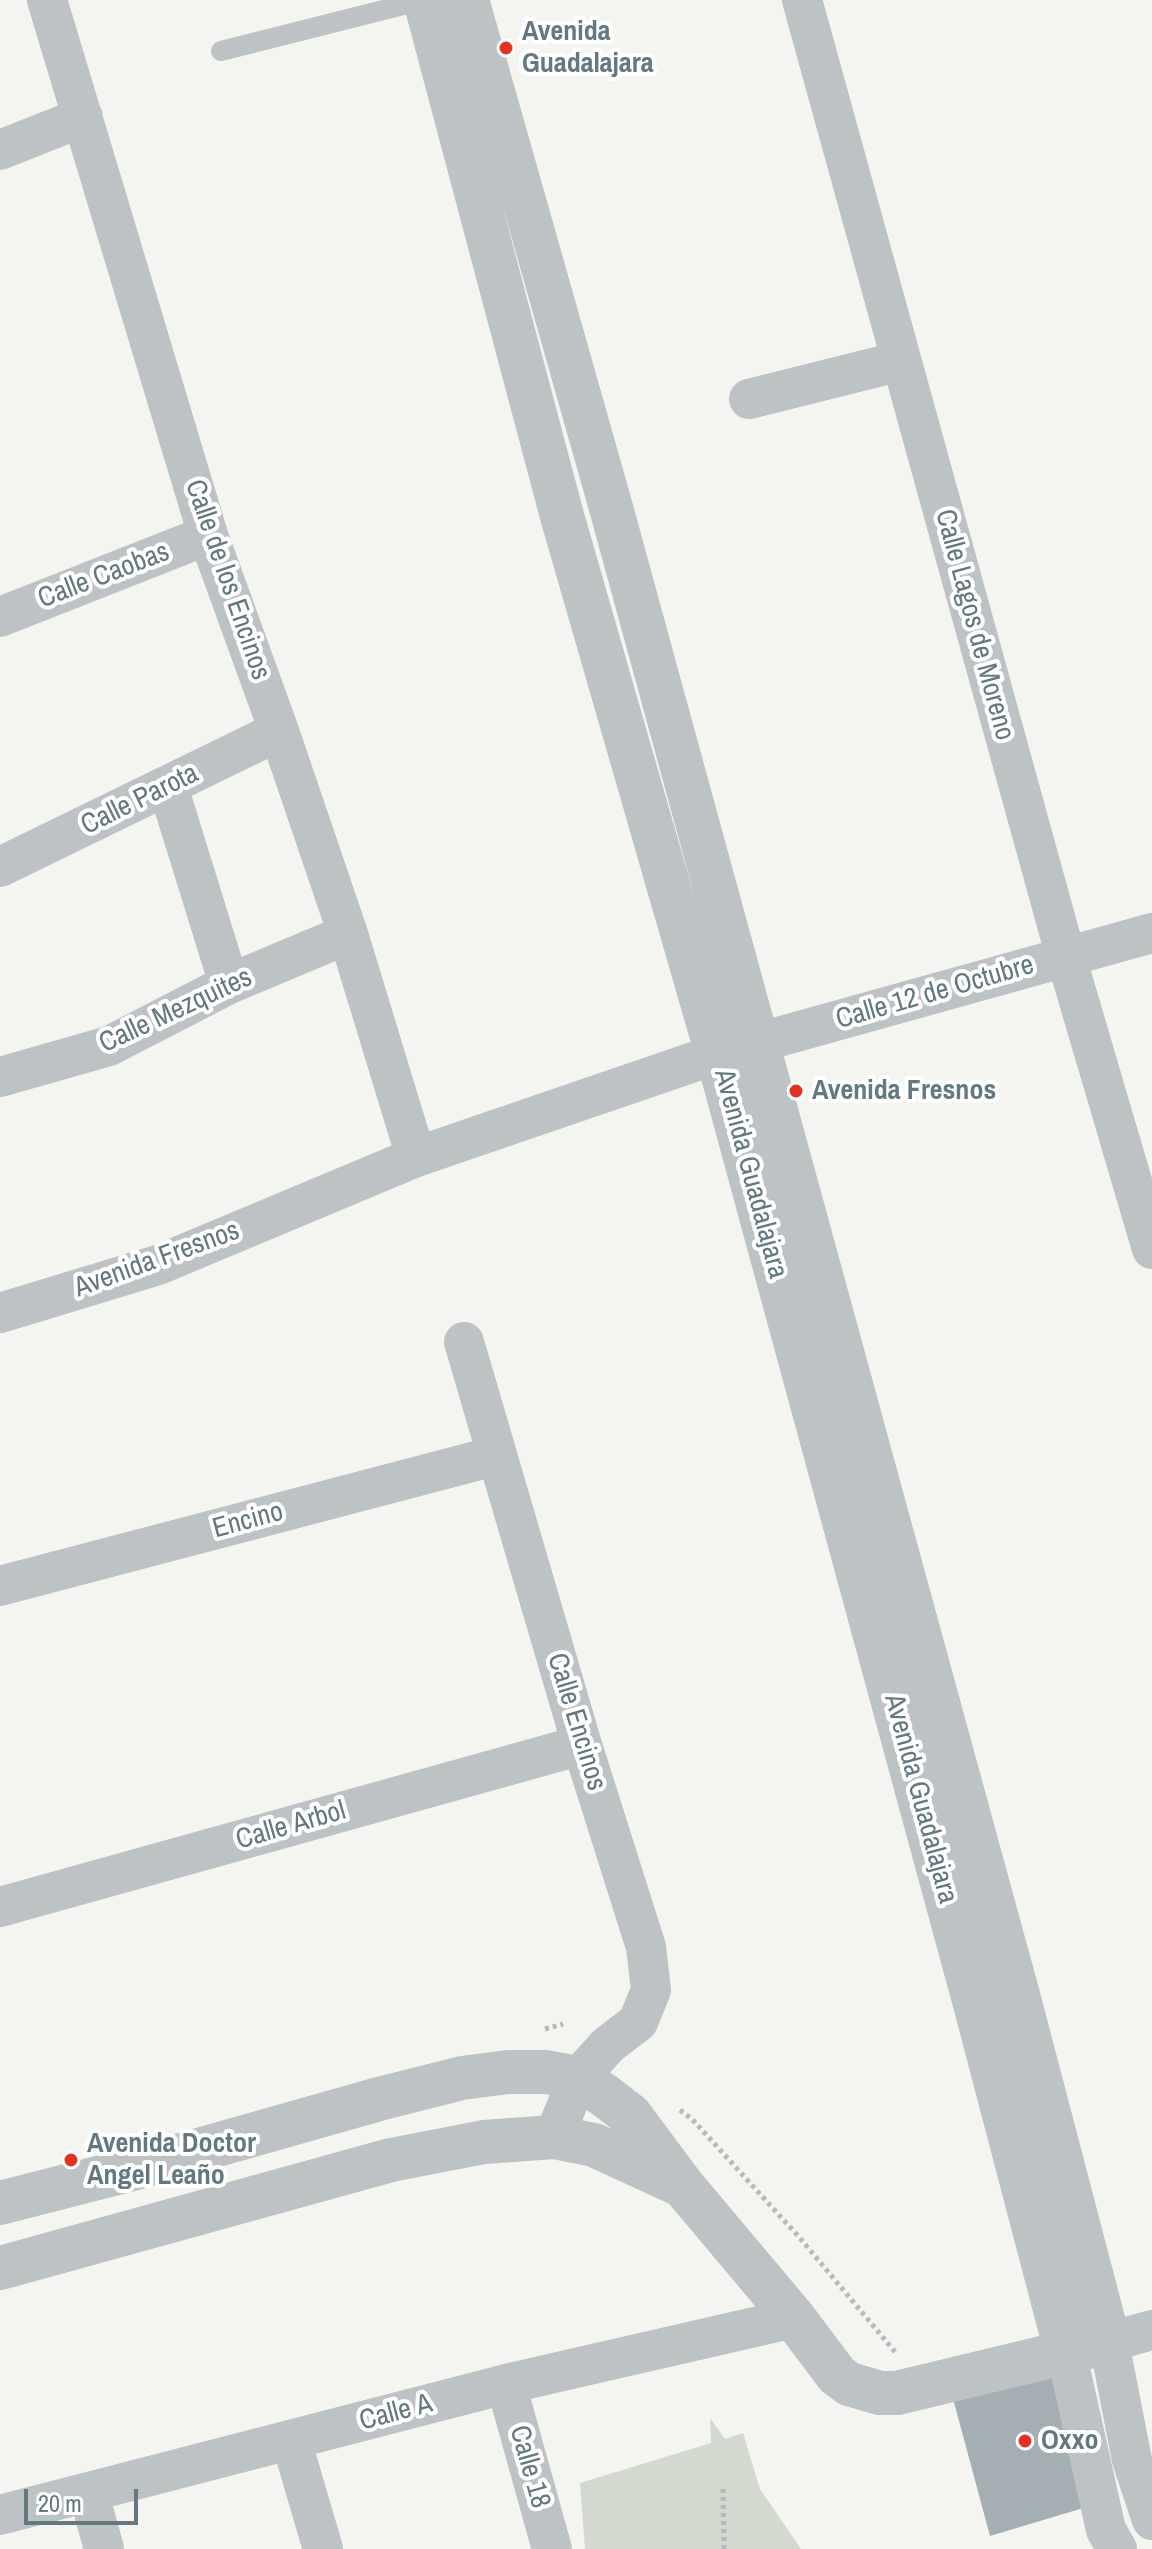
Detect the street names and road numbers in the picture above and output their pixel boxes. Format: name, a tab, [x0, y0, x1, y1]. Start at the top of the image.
street label: Calle de los Encinos	[177, 476, 277, 684]
street label: Calle Lagos de Moreno	[927, 506, 1021, 744]
street label: Calle Caobas	[34, 536, 174, 616]
street label: Calle Parota	[76, 757, 204, 843]
street label: Calle 12 de Octubre	[832, 949, 1038, 1037]
street label: Calle Mezquites	[94, 961, 258, 1061]
street label: Avenida Guadalajara	[706, 1066, 794, 1282]
street label: Avenida Fresnos	[70, 1215, 244, 1305]
street label: Encino	[209, 1496, 287, 1546]
street label: Calle Encinos	[539, 1649, 613, 1795]
street label: Avenida Guadalajara	[876, 1691, 964, 1907]
street label: Calle Arbol	[232, 1794, 350, 1858]
street label: Calle A	[356, 2387, 436, 2439]
street label: Calle 18	[501, 2422, 557, 2512]

